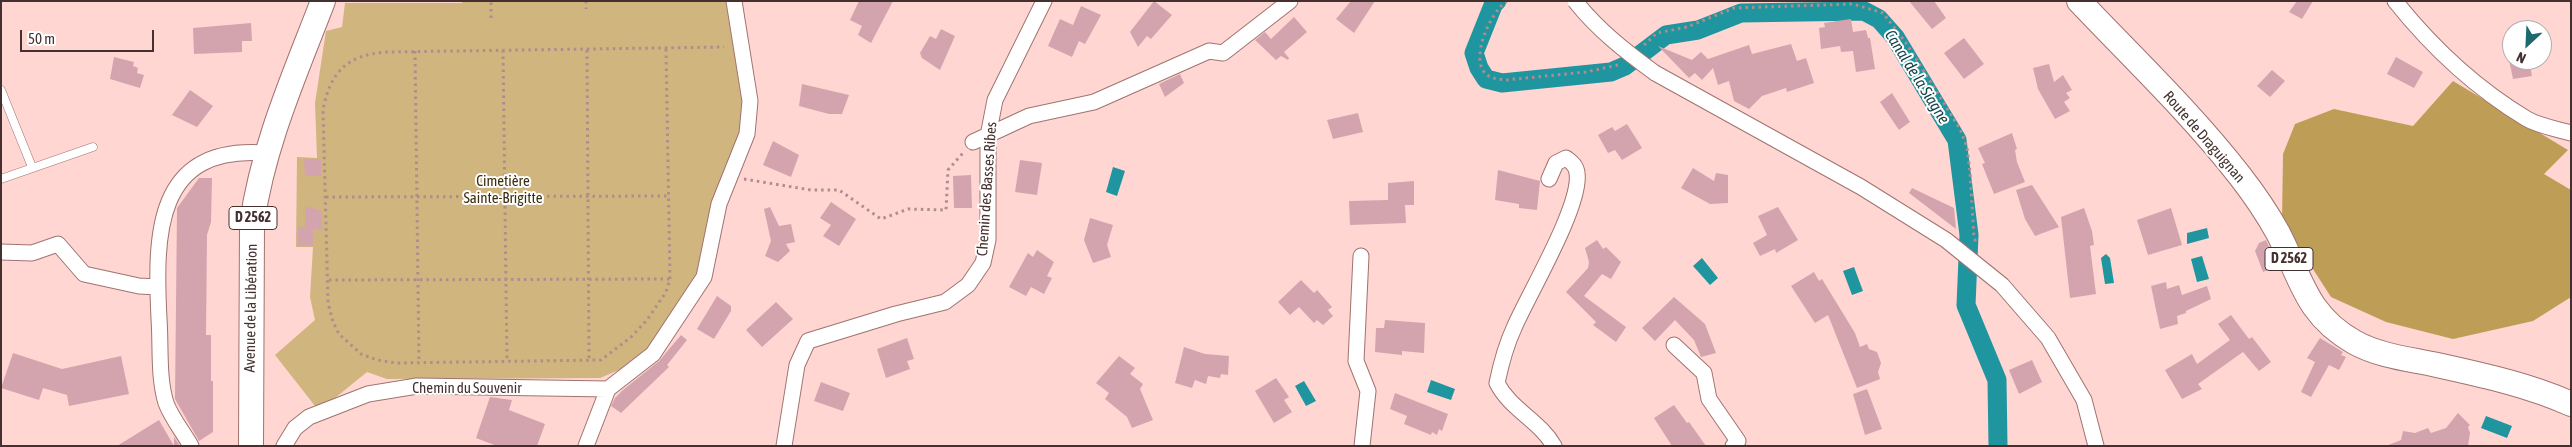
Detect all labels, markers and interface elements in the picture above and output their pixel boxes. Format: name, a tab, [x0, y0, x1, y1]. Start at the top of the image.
scale bar	[22, 20, 156, 52]
north arrow	[2502, 20, 2552, 70]
water label: Canal de la Siagne	[1880, 26, 1954, 128]
text: 50 m	[28, 30, 55, 47]
text: N	[2514, 49, 2528, 67]
street label: Route de Draguignan	[2159, 88, 2249, 186]
street label: Chemin des Basses Ribes	[973, 121, 1001, 257]
park label: Cimetière Sainte-Brigitte	[464, 172, 542, 207]
road number: D 2562	[229, 207, 277, 230]
street label: Avenue de la Libération	[241, 243, 261, 373]
road number: D 2562	[2265, 248, 2313, 270]
street label: Chemin du Souvenir	[412, 379, 522, 397]

